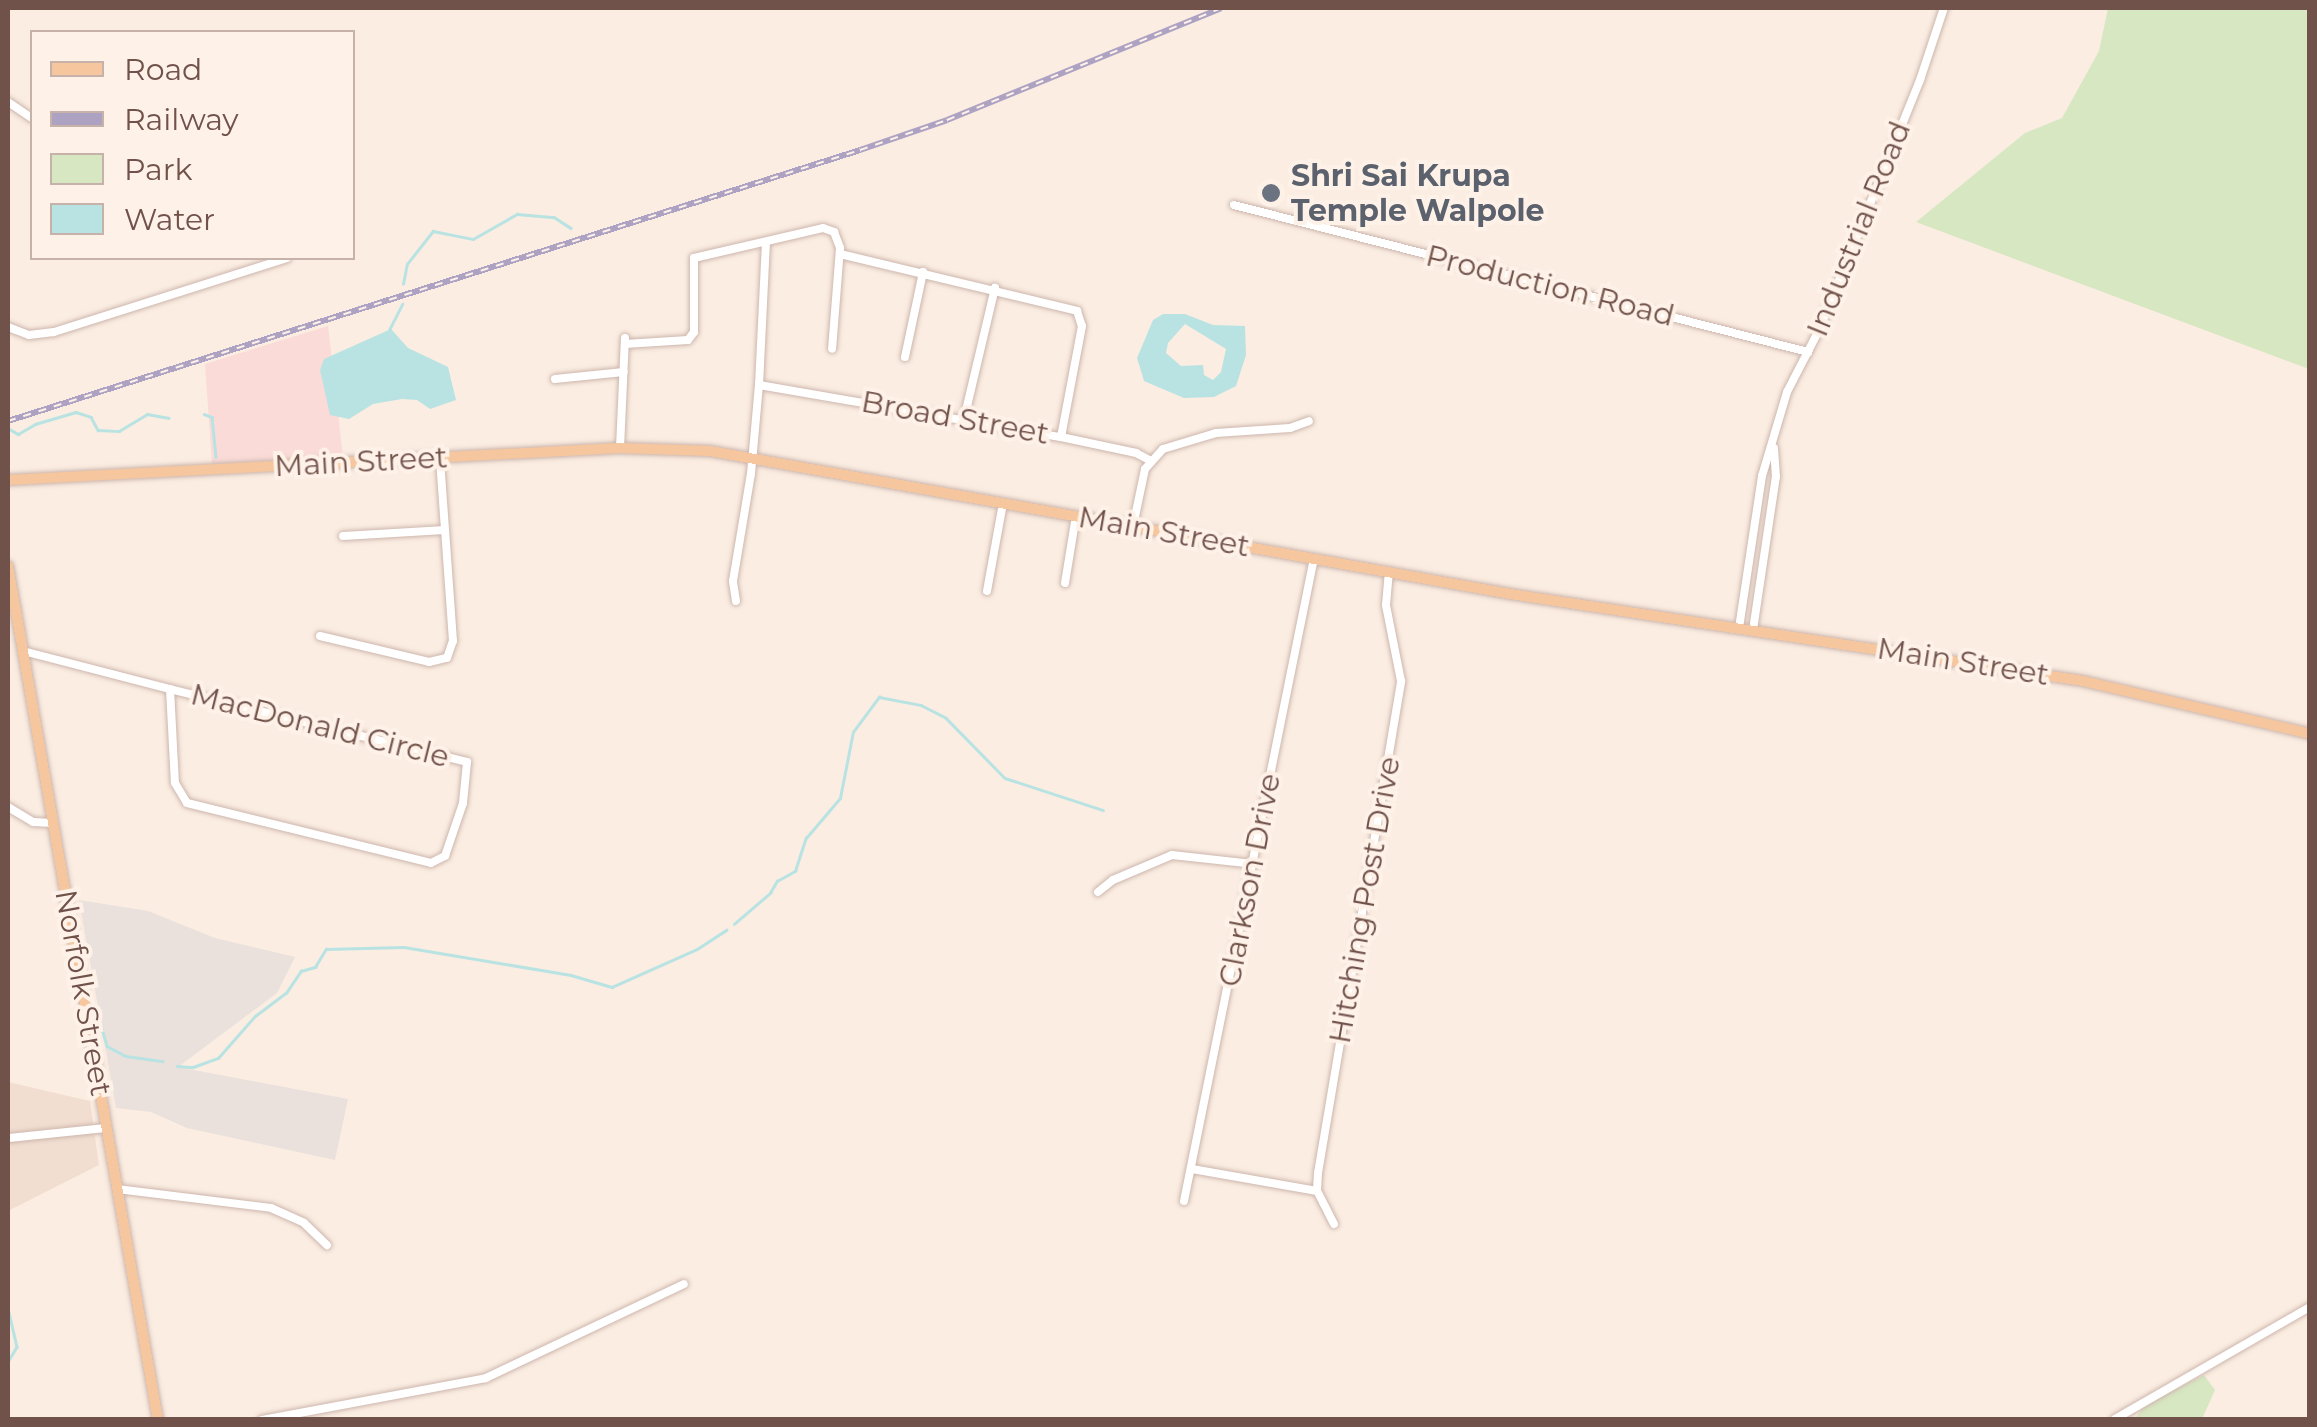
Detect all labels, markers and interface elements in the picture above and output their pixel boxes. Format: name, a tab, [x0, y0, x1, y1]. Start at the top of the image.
legend	[30, 30, 355, 260]
text: Road	[124, 51, 202, 88]
text: Railway	[124, 101, 239, 138]
street label: Industrial Road	[1799, 116, 1919, 342]
text: Park	[124, 151, 193, 188]
place label: Shri Sai Krupa Temple Walpole	[1291, 158, 1545, 228]
marker: Shri Sai Krupa Temple Walpole	[1260, 182, 1282, 204]
text: Water	[124, 201, 215, 238]
street label: Production Road	[1422, 238, 1678, 334]
street label: Broad Street	[859, 384, 1051, 452]
street label: Main Street	[274, 439, 448, 485]
street label: Main Street	[1076, 499, 1252, 565]
street label: Main Street	[1875, 631, 2051, 693]
street label: MacDonald Circle	[187, 676, 453, 776]
street label: Hitching Post Drive	[1322, 754, 1408, 1046]
street label: Clarkson Drive	[1212, 770, 1288, 990]
street label: Norfolk Street	[47, 887, 119, 1099]

